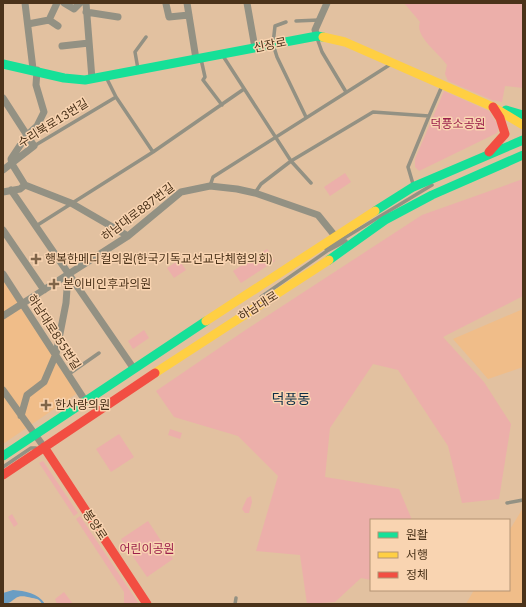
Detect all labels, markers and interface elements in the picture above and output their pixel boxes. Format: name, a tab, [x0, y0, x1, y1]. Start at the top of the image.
street label: 신장로	[252, 34, 288, 55]
street label: 수리북로13번길	[15, 95, 91, 150]
park label: 덕풍소공원	[430, 116, 486, 131]
street label: 하남대로887번길	[98, 179, 177, 244]
place label: 행복한메디컬의원(한국기독교선교단체협의회)	[45, 251, 272, 266]
marker: 행복한메디컬의원(한국기독교선교단체협의회)	[30, 253, 42, 265]
place label: 본이비인후과의원	[63, 276, 151, 291]
marker: 본이비인후과의원	[48, 278, 60, 290]
street label: 하남대로	[235, 288, 280, 324]
street label: 하남대로855번길	[24, 291, 84, 372]
district label: 덕풍동	[272, 390, 310, 407]
place label: 한사랑의원	[55, 397, 110, 412]
marker: 한사랑의원	[40, 399, 52, 411]
street label: 봉양로	[80, 507, 111, 543]
legend	[370, 519, 510, 591]
text: 원활	[406, 527, 428, 542]
park label: 어린이공원	[119, 541, 175, 556]
text: 서행	[406, 547, 428, 562]
text: 정체	[406, 567, 428, 582]

